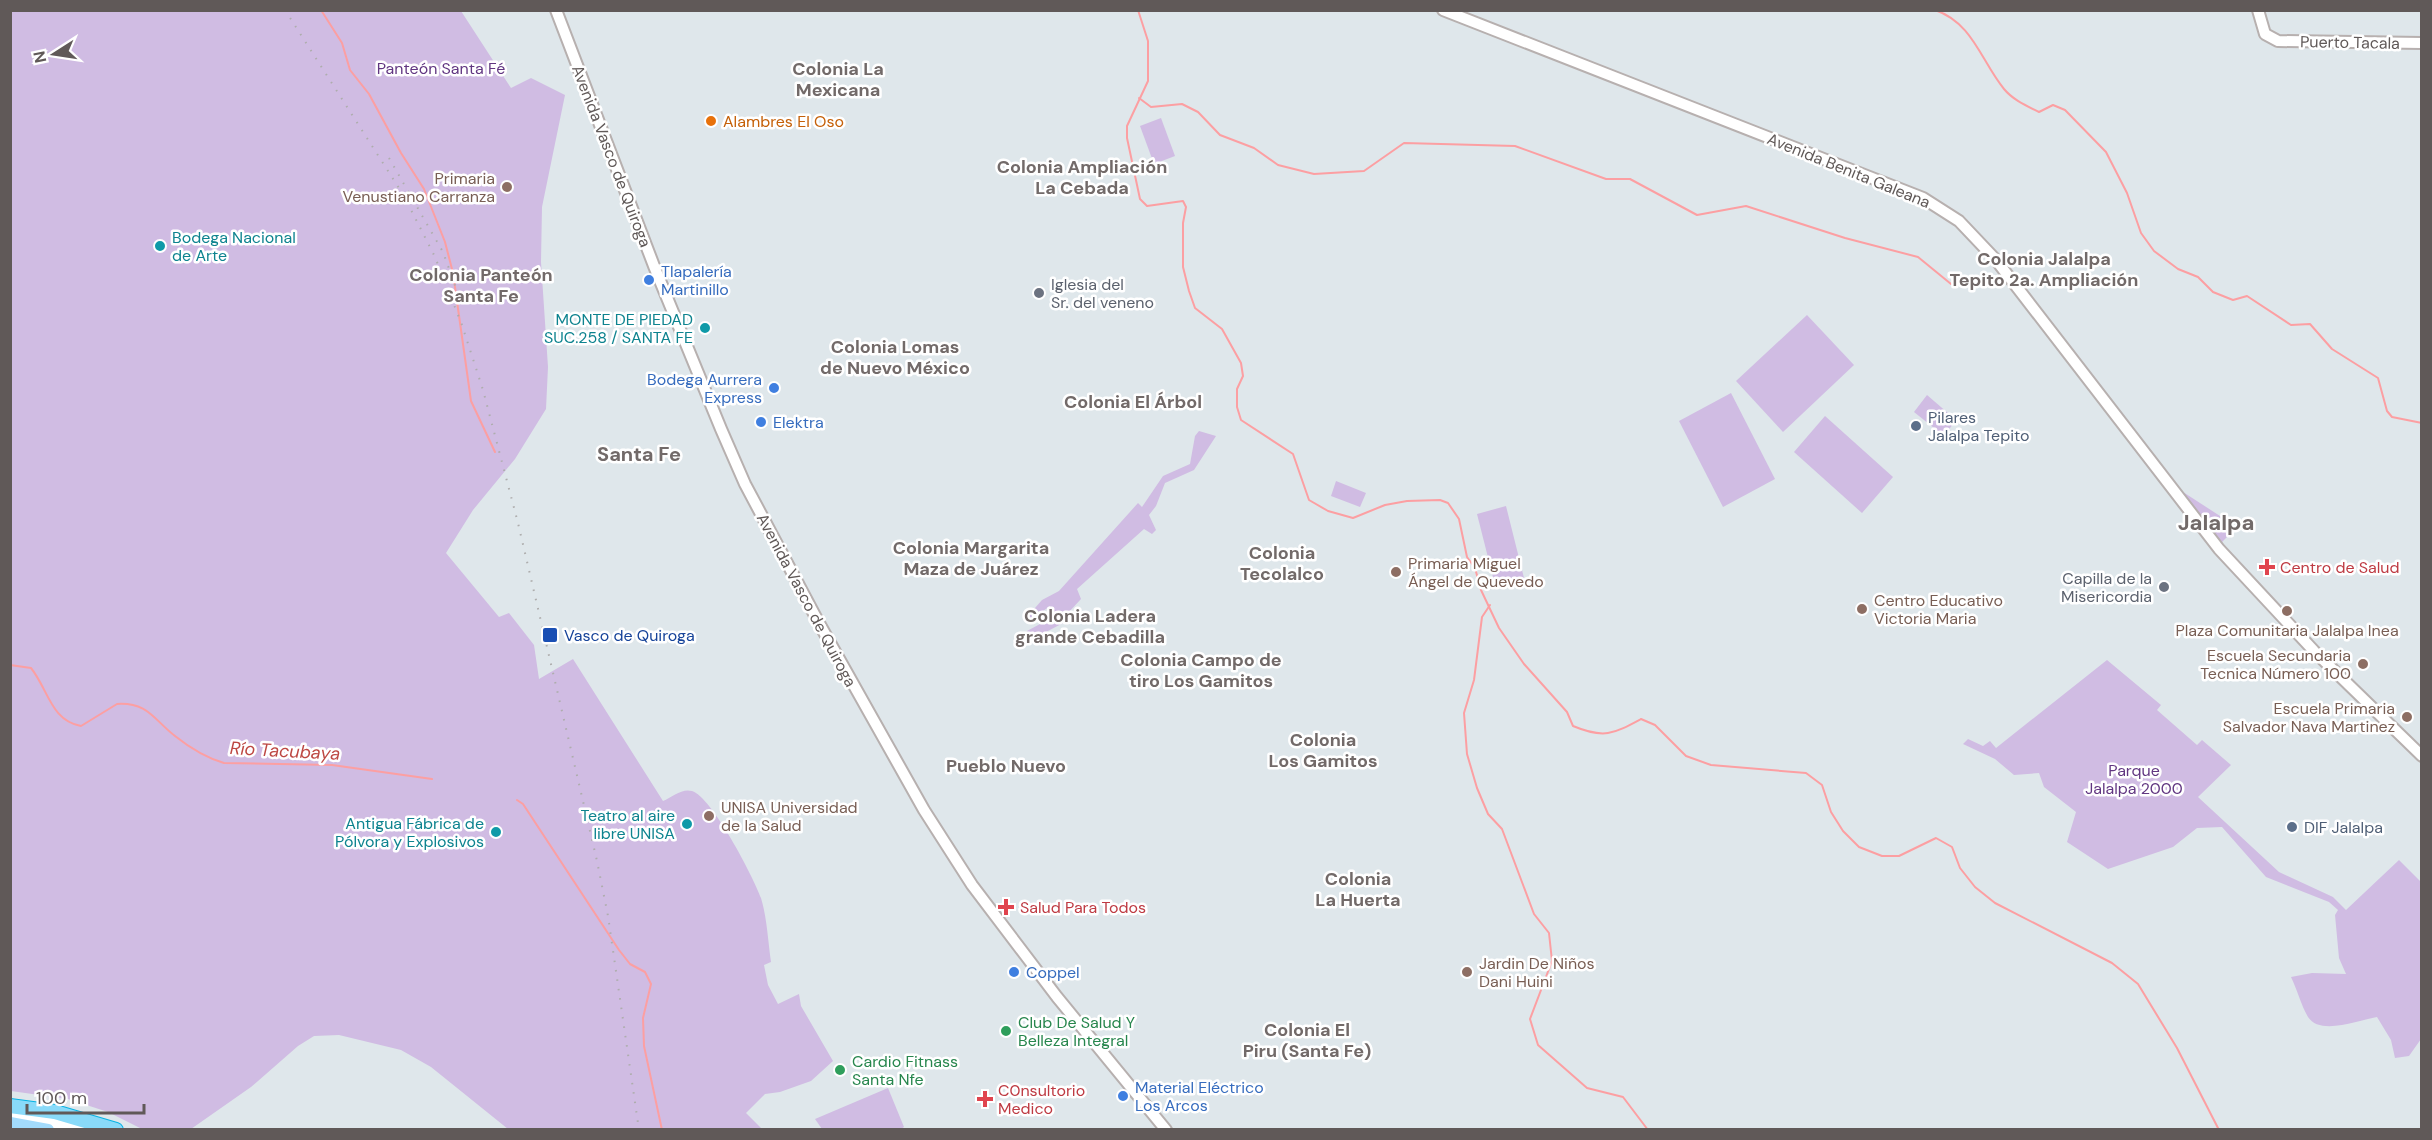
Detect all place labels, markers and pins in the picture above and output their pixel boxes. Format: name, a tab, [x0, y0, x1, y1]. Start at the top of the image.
place label: Alambres El Oso	[723, 111, 844, 132]
marker: Alambres El Oso	[704, 114, 718, 128]
place label: Primaria Venustiano Carranza	[343, 168, 495, 207]
marker: Primaria Venustiano Carranza	[500, 180, 514, 194]
place label: Bodega Nacional de Arte	[172, 227, 296, 266]
marker: Bodega Nacional de Arte	[153, 239, 167, 253]
place label: Tlapalería Martinillo	[661, 261, 732, 300]
marker: Tlapalería Martinillo	[642, 273, 656, 287]
place label: Iglesia del Sr. del veneno	[1051, 274, 1154, 313]
marker: Iglesia del Sr. del veneno	[1032, 286, 1046, 300]
place label: MONTE DE PIEDAD SUC.258 / SANTA FE	[544, 309, 693, 348]
marker: MONTE DE PIEDAD SUC.258 / SANTA FE	[698, 321, 712, 335]
place label: Bodega Aurrera Express	[647, 369, 762, 408]
marker: Bodega Aurrera Express	[767, 381, 781, 395]
place label: Pilares Jalalpa Tepito	[1928, 407, 2030, 446]
place label: Elektra	[773, 412, 824, 433]
marker: Elektra	[754, 415, 768, 429]
marker: Pilares Jalalpa Tepito	[1909, 419, 1923, 433]
place label: Primaria Miguel Ángel de Quevedo	[1408, 553, 1544, 592]
place label: Centro de Salud	[2280, 557, 2400, 578]
marker: Centro de Salud	[2258, 558, 2276, 576]
marker: Primaria Miguel Ángel de Quevedo	[1389, 565, 1403, 579]
place label: Capilla de la Misericordia	[2061, 568, 2152, 607]
marker: Capilla de la Misericordia	[2157, 580, 2171, 594]
place label: Centro Educativo Victoria Maria	[1874, 590, 2003, 629]
marker: Centro Educativo Victoria Maria	[1855, 602, 1869, 616]
marker: Plaza Comunitaria Jalalpa Inea	[2280, 604, 2294, 618]
place label: Plaza Comunitaria Jalalpa Inea	[2175, 620, 2399, 641]
place label: Vasco de Quiroga	[564, 625, 695, 646]
marker: Vasco de Quiroga	[541, 626, 559, 644]
place label: Escuela Secundaria Tecnica Número 100	[2200, 645, 2351, 684]
marker: Escuela Secundaria Tecnica Número 100	[2356, 657, 2370, 671]
place label: Escuela Primaria Salvador Nava Martinez	[2223, 698, 2395, 737]
marker: Escuela Primaria Salvador Nava Martinez	[2400, 710, 2414, 724]
place label: UNISA Universidad de la Salud	[721, 797, 858, 836]
place label: Teatro al aire libre UNISA	[580, 805, 675, 844]
marker: UNISA Universidad de la Salud	[702, 809, 716, 823]
place label: Antigua Fábrica de Pólvora y Explosivos	[335, 813, 484, 852]
marker: Teatro al aire libre UNISA	[680, 817, 694, 831]
place label: DIF Jalalpa	[2304, 817, 2383, 838]
marker: DIF Jalalpa	[2285, 820, 2299, 834]
marker: Antigua Fábrica de Pólvora y Explosivos	[489, 825, 503, 839]
place label: Salud Para Todos	[1020, 897, 1146, 918]
marker: Salud Para Todos	[997, 898, 1015, 916]
place label: Jardin De Niños Dani Huini	[1479, 953, 1595, 992]
place label: Coppel	[1026, 962, 1080, 983]
marker: Coppel	[1007, 965, 1021, 979]
marker: Jardin De Niños Dani Huini	[1460, 965, 1474, 979]
place label: Club De Salud Y Belleza Integral	[1018, 1012, 1135, 1051]
marker: Club De Salud Y Belleza Integral	[999, 1024, 1013, 1038]
place label: Cardio Fitnass Santa Nfe	[852, 1051, 958, 1090]
marker: Cardio Fitnass Santa Nfe	[833, 1063, 847, 1077]
place label: Material Eléctrico Los Arcos	[1135, 1077, 1264, 1116]
place label: C0nsultorio Medico	[998, 1080, 1085, 1119]
marker: Material Eléctrico Los Arcos	[1116, 1089, 1130, 1103]
marker: C0nsultorio Medico	[976, 1090, 994, 1108]

